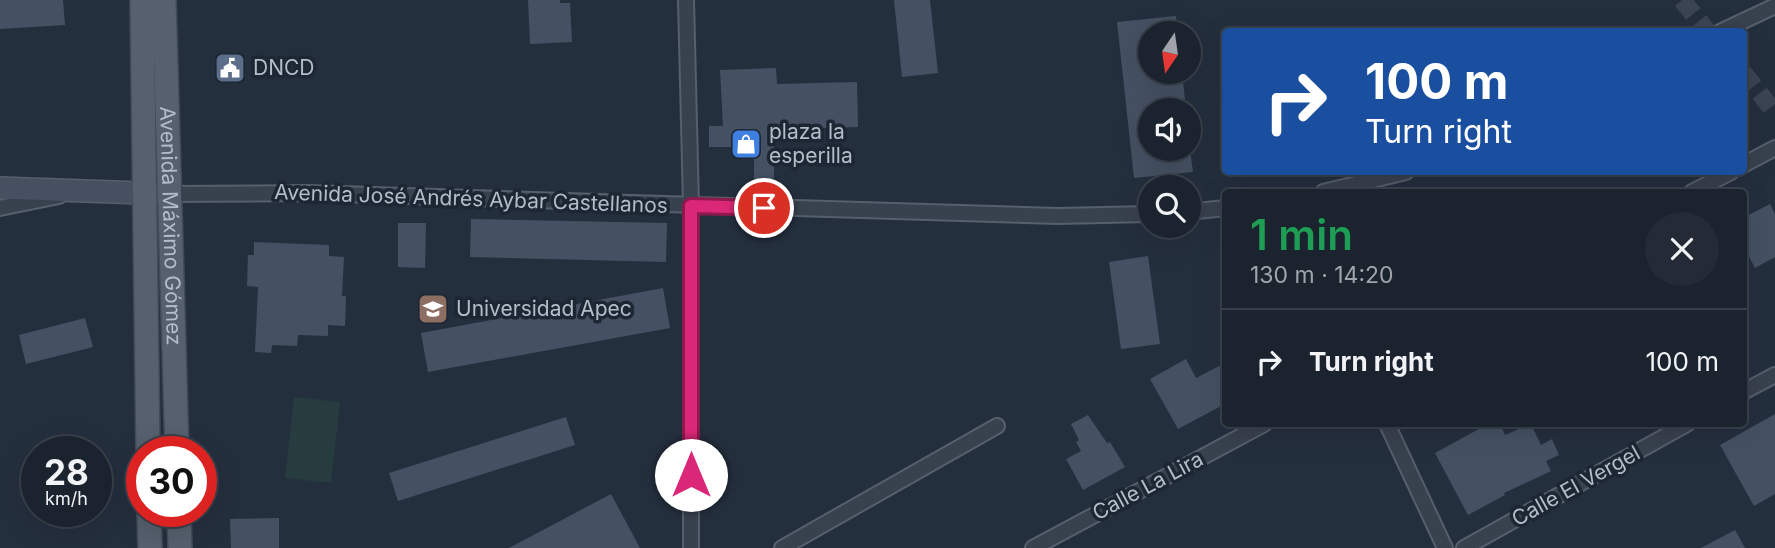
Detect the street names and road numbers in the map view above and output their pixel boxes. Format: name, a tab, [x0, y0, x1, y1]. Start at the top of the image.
street label: Avenida Máximo Gómez	[155, 106, 187, 346]
street label: Avenida José Andrés Aybar Castellanos	[274, 179, 668, 218]
street label: Calle El Vergel	[1507, 440, 1644, 531]
street label: Calle La Lira	[1088, 446, 1207, 525]

